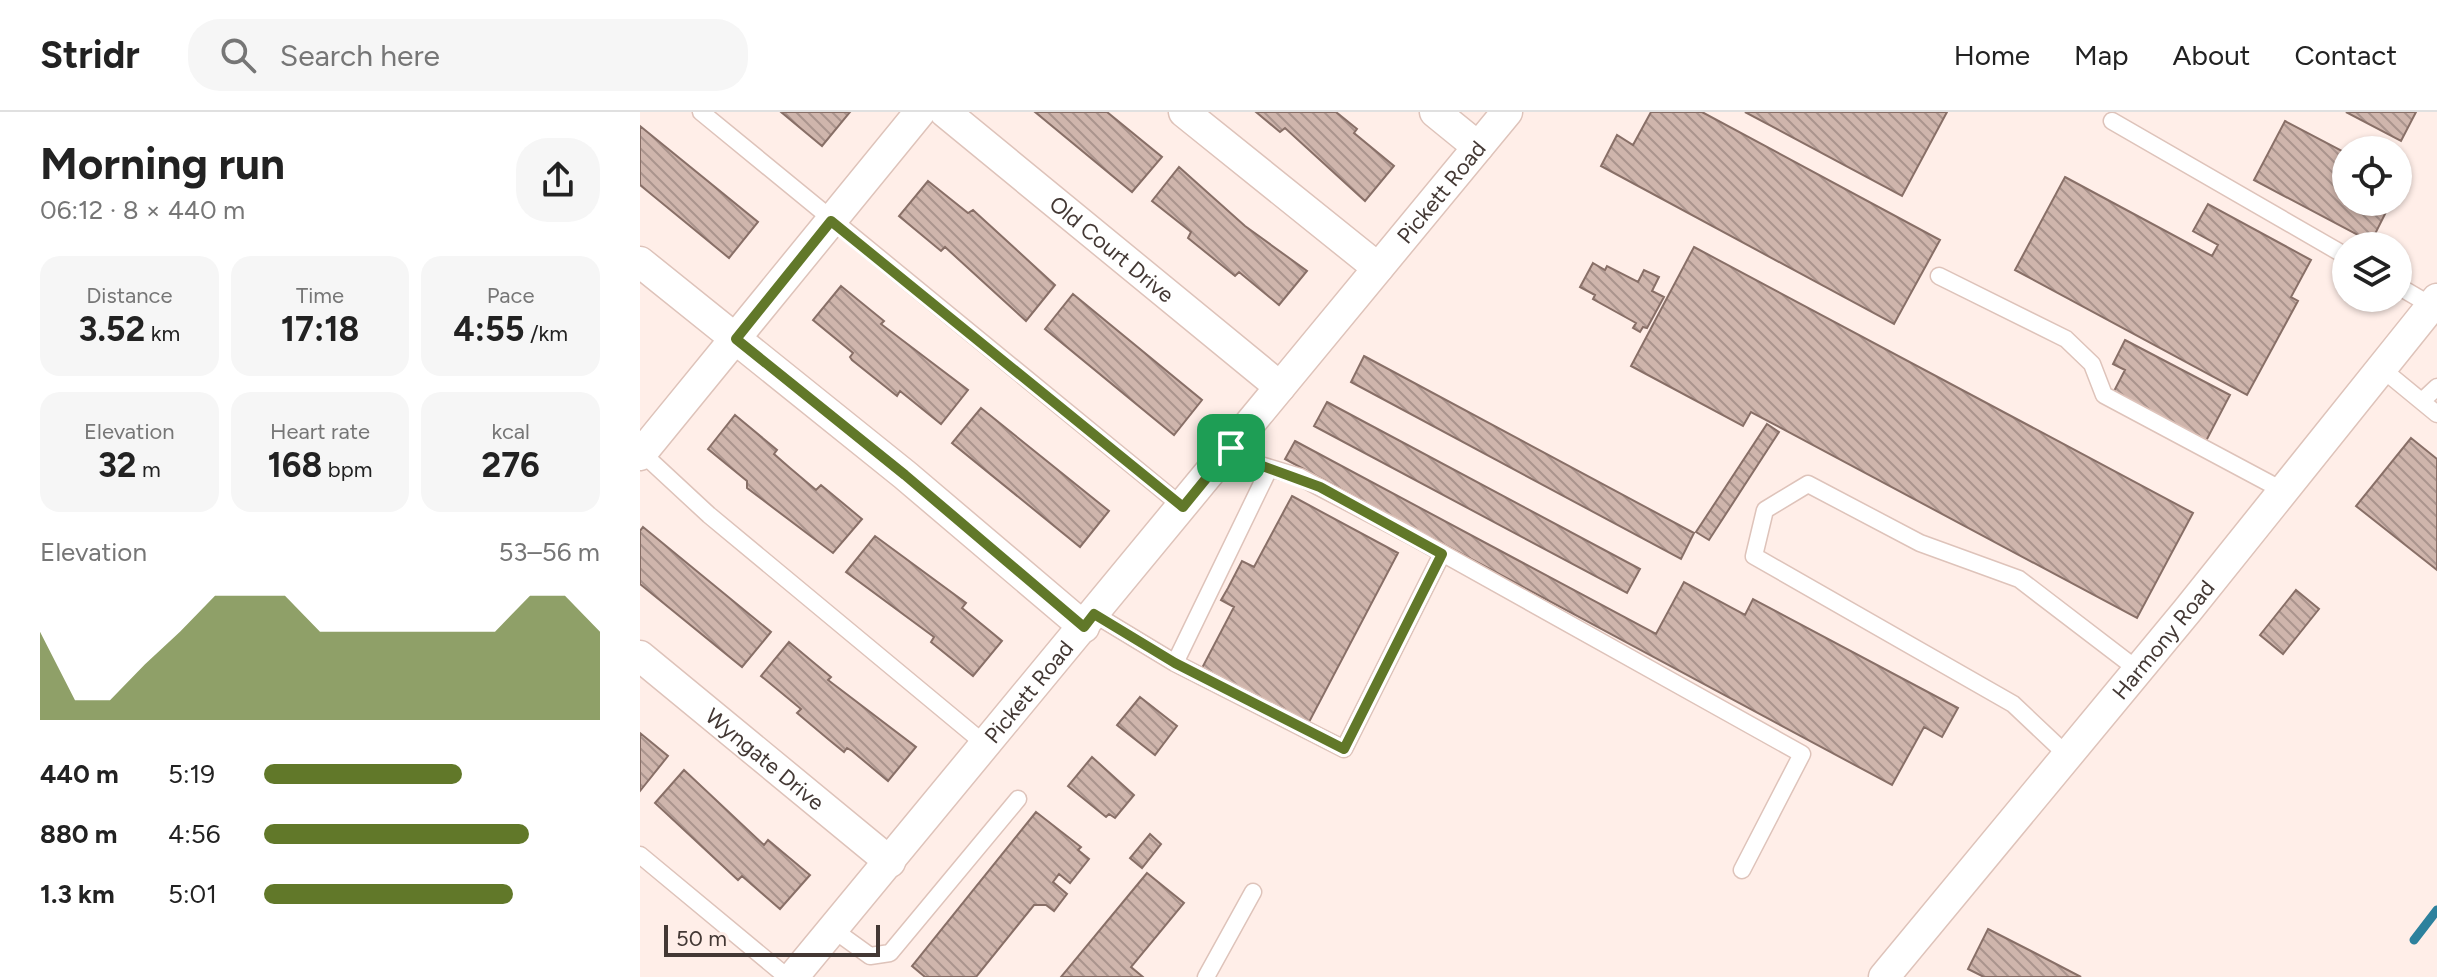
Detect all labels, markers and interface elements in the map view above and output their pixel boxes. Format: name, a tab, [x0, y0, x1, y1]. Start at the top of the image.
search box	[188, 19, 748, 91]
text: Stridr	[40, 32, 140, 78]
icon: search	[216, 33, 260, 77]
text: Search here	[280, 37, 440, 74]
text: Home	[1954, 38, 2030, 72]
text: Map	[2074, 38, 2129, 72]
text: About	[2173, 38, 2250, 72]
text: Contact	[2294, 38, 2397, 72]
street label: Pickett Road	[1391, 135, 1492, 249]
map controls	[2332, 136, 2412, 312]
button: locate	[2332, 136, 2412, 216]
text: Morning run	[40, 137, 285, 190]
button: share	[516, 138, 600, 222]
street label: Old Court Drive	[1044, 190, 1179, 308]
text: 06:12 · 8 × 440 m	[40, 194, 245, 226]
button: layers	[2332, 232, 2412, 312]
text: Distance	[86, 282, 172, 309]
text: Time	[296, 282, 344, 309]
text: Pace	[487, 282, 534, 309]
text: 3.52	[79, 309, 145, 350]
text: 17:18	[281, 309, 359, 350]
text: 4:55	[453, 309, 525, 350]
text: km	[145, 320, 180, 347]
text: /km	[525, 320, 568, 347]
pin	[1197, 414, 1265, 482]
text: Elevation	[84, 418, 175, 445]
text: Heart rate	[270, 418, 370, 445]
text: kcal	[491, 418, 530, 445]
icon: arrive	[1209, 426, 1253, 470]
text: 32	[98, 445, 137, 486]
text: 168	[268, 445, 322, 486]
text: 276	[482, 445, 540, 486]
text: m	[137, 456, 161, 483]
text: bpm	[322, 456, 372, 483]
text: Elevation	[40, 536, 147, 568]
text: 53–56 m	[498, 536, 600, 568]
street label: Harmony Road	[2107, 575, 2221, 705]
street label: Pickett Road	[979, 635, 1079, 749]
street label: Wyngate Drive	[700, 703, 830, 816]
text: 440 m	[40, 758, 119, 790]
text: 5:19	[168, 758, 215, 790]
text: 880 m	[40, 818, 118, 850]
text: 4:56	[168, 818, 220, 850]
text: 1.3 km	[40, 878, 115, 910]
text: 5:01	[168, 878, 217, 910]
scale bar	[664, 921, 880, 957]
text: 50 m	[676, 925, 727, 952]

